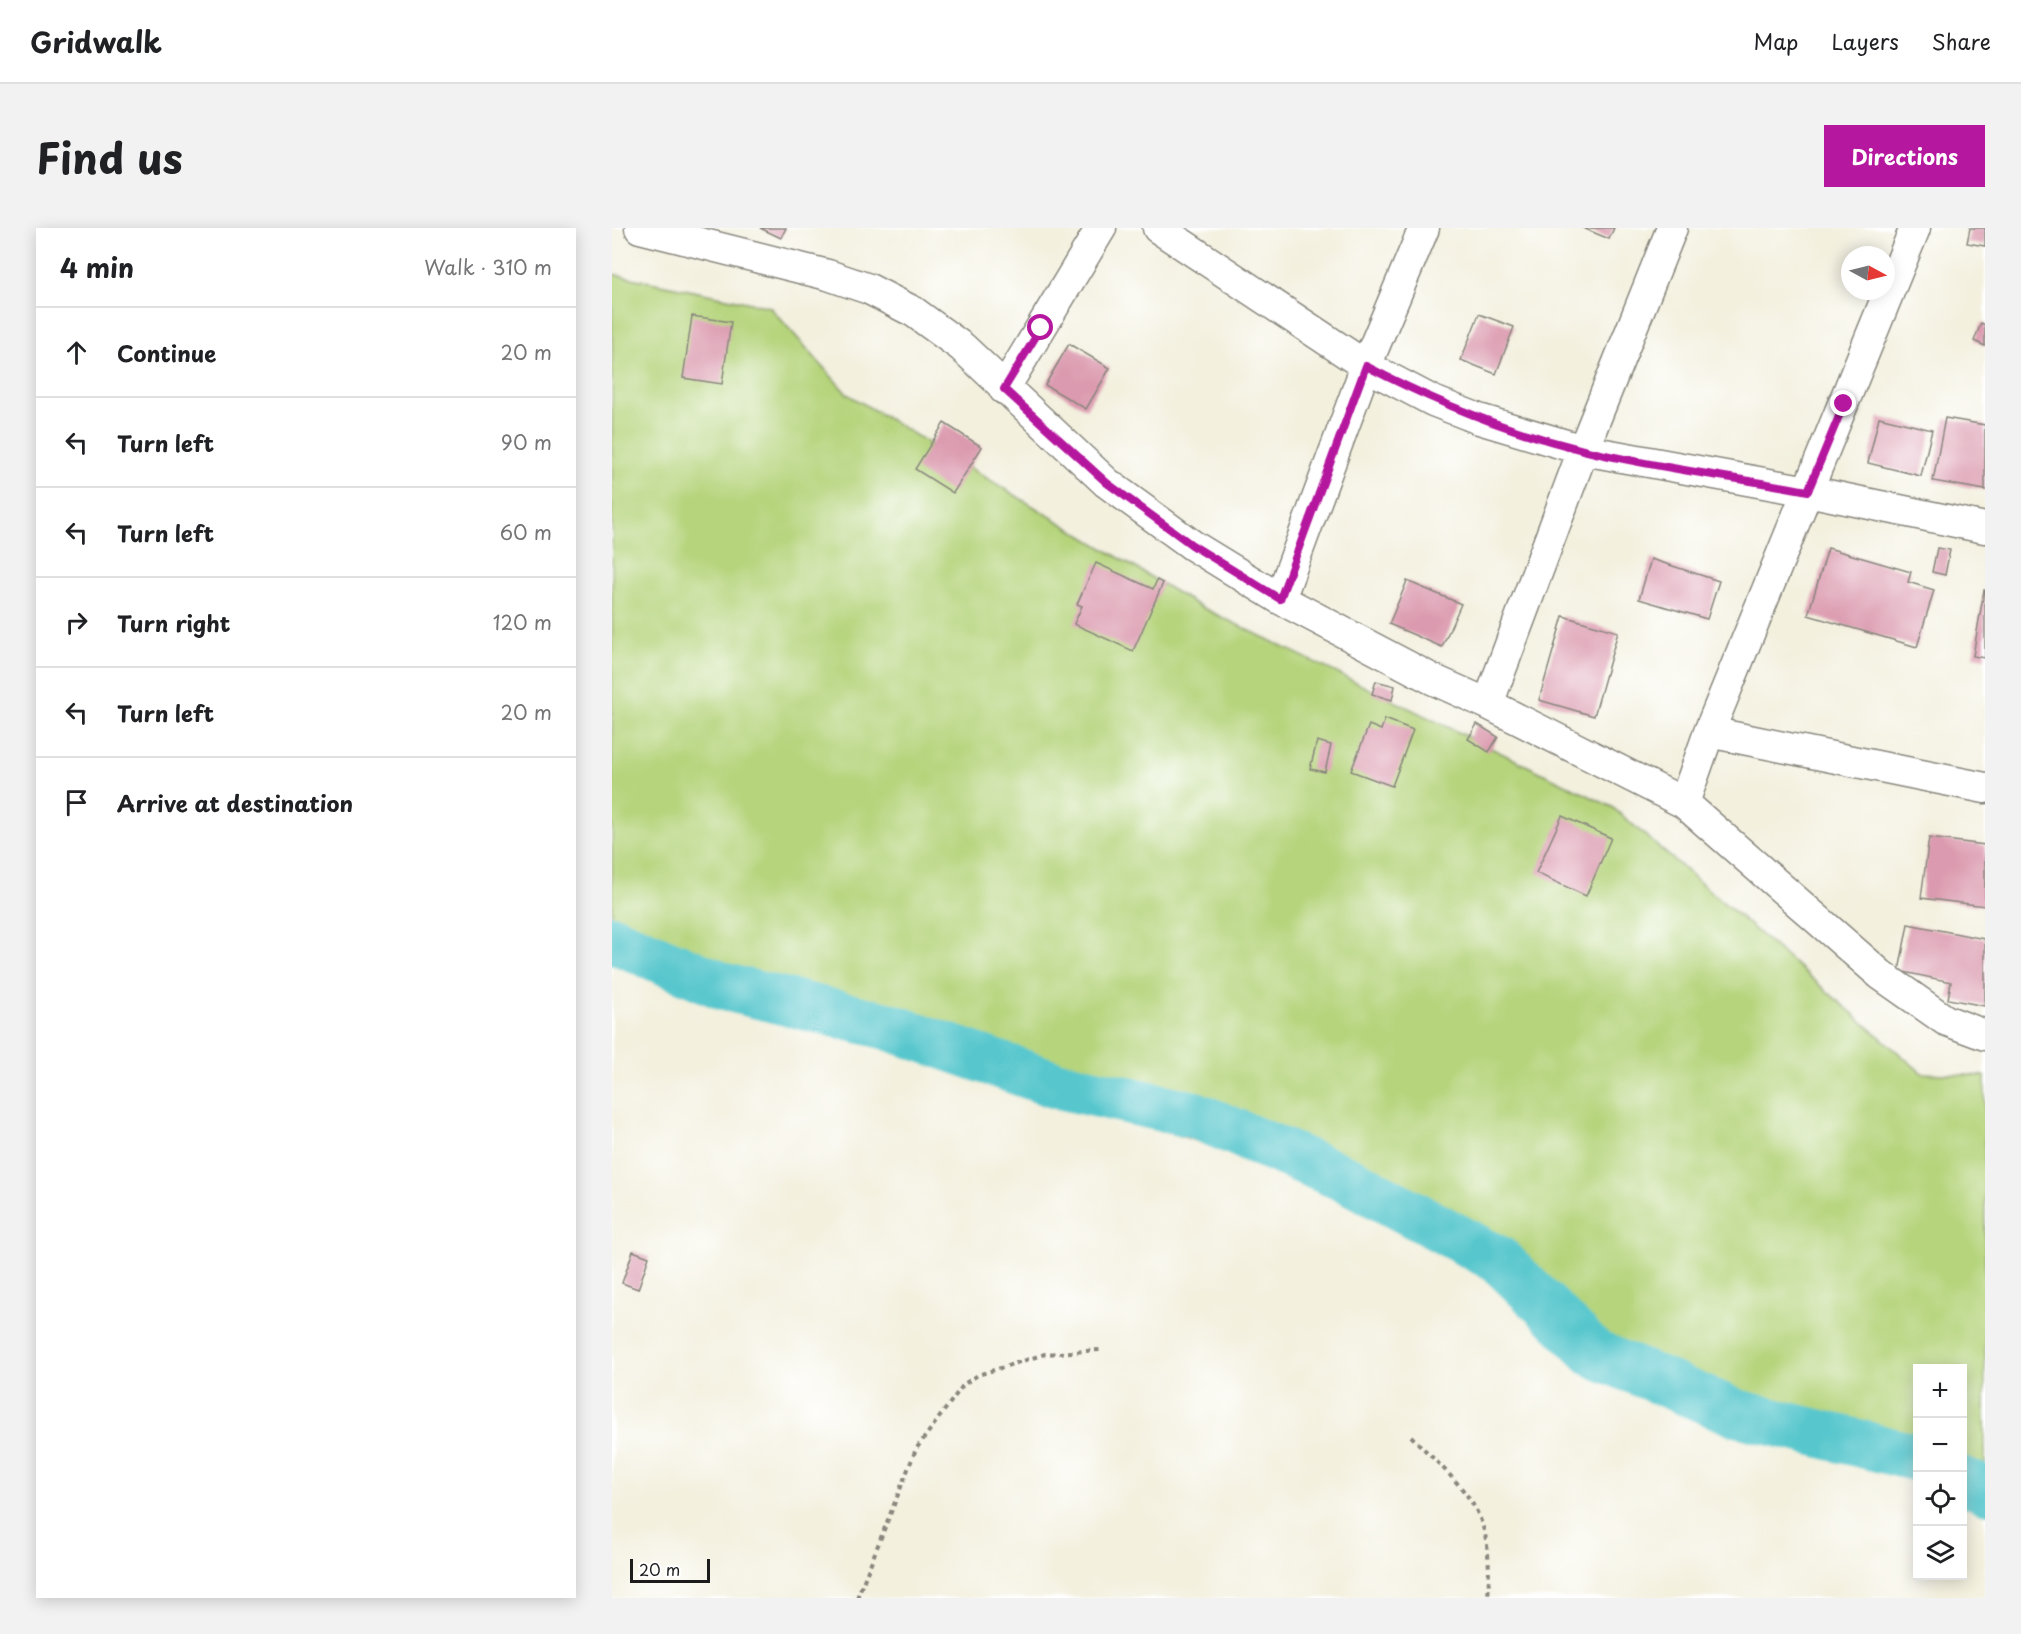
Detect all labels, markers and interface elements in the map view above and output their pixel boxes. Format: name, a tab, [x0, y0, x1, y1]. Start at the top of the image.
text: Gridwalk	[30, 20, 162, 63]
text: Map	[1754, 25, 1798, 57]
text: Layers	[1831, 25, 1899, 57]
text: Share	[1932, 25, 1991, 57]
text: Find us	[36, 125, 183, 188]
button: Directions	[1824, 125, 1985, 187]
north arrow	[1841, 246, 1895, 300]
text: 4 min	[60, 248, 134, 287]
text: Walk · 310 m	[424, 252, 552, 282]
route start	[1027, 314, 1053, 340]
icon: ahead	[60, 336, 93, 369]
text: Continue	[117, 336, 216, 369]
text: 20 m	[500, 337, 552, 367]
route end	[1830, 390, 1856, 416]
icon: left	[60, 426, 93, 459]
text: Turn left	[117, 426, 214, 459]
text: 90 m	[501, 427, 552, 457]
icon: left	[60, 516, 93, 549]
text: Turn left	[117, 516, 214, 549]
text: 60 m	[500, 517, 552, 547]
icon: right	[60, 606, 93, 639]
text: Turn right	[117, 606, 230, 639]
text: 120 m	[493, 607, 552, 637]
icon: left	[60, 696, 93, 729]
text: Turn left	[117, 696, 214, 729]
text: 20 m	[500, 697, 552, 727]
icon: arrive	[60, 786, 93, 819]
text: Arrive at destination	[117, 786, 353, 819]
map controls	[1913, 1364, 1967, 1580]
button: +	[1913, 1364, 1967, 1418]
button: −	[1913, 1418, 1967, 1472]
button: locate	[1913, 1472, 1967, 1526]
button: layers	[1913, 1526, 1967, 1580]
scale bar	[630, 1556, 710, 1584]
text: 20 m	[639, 1557, 680, 1581]

